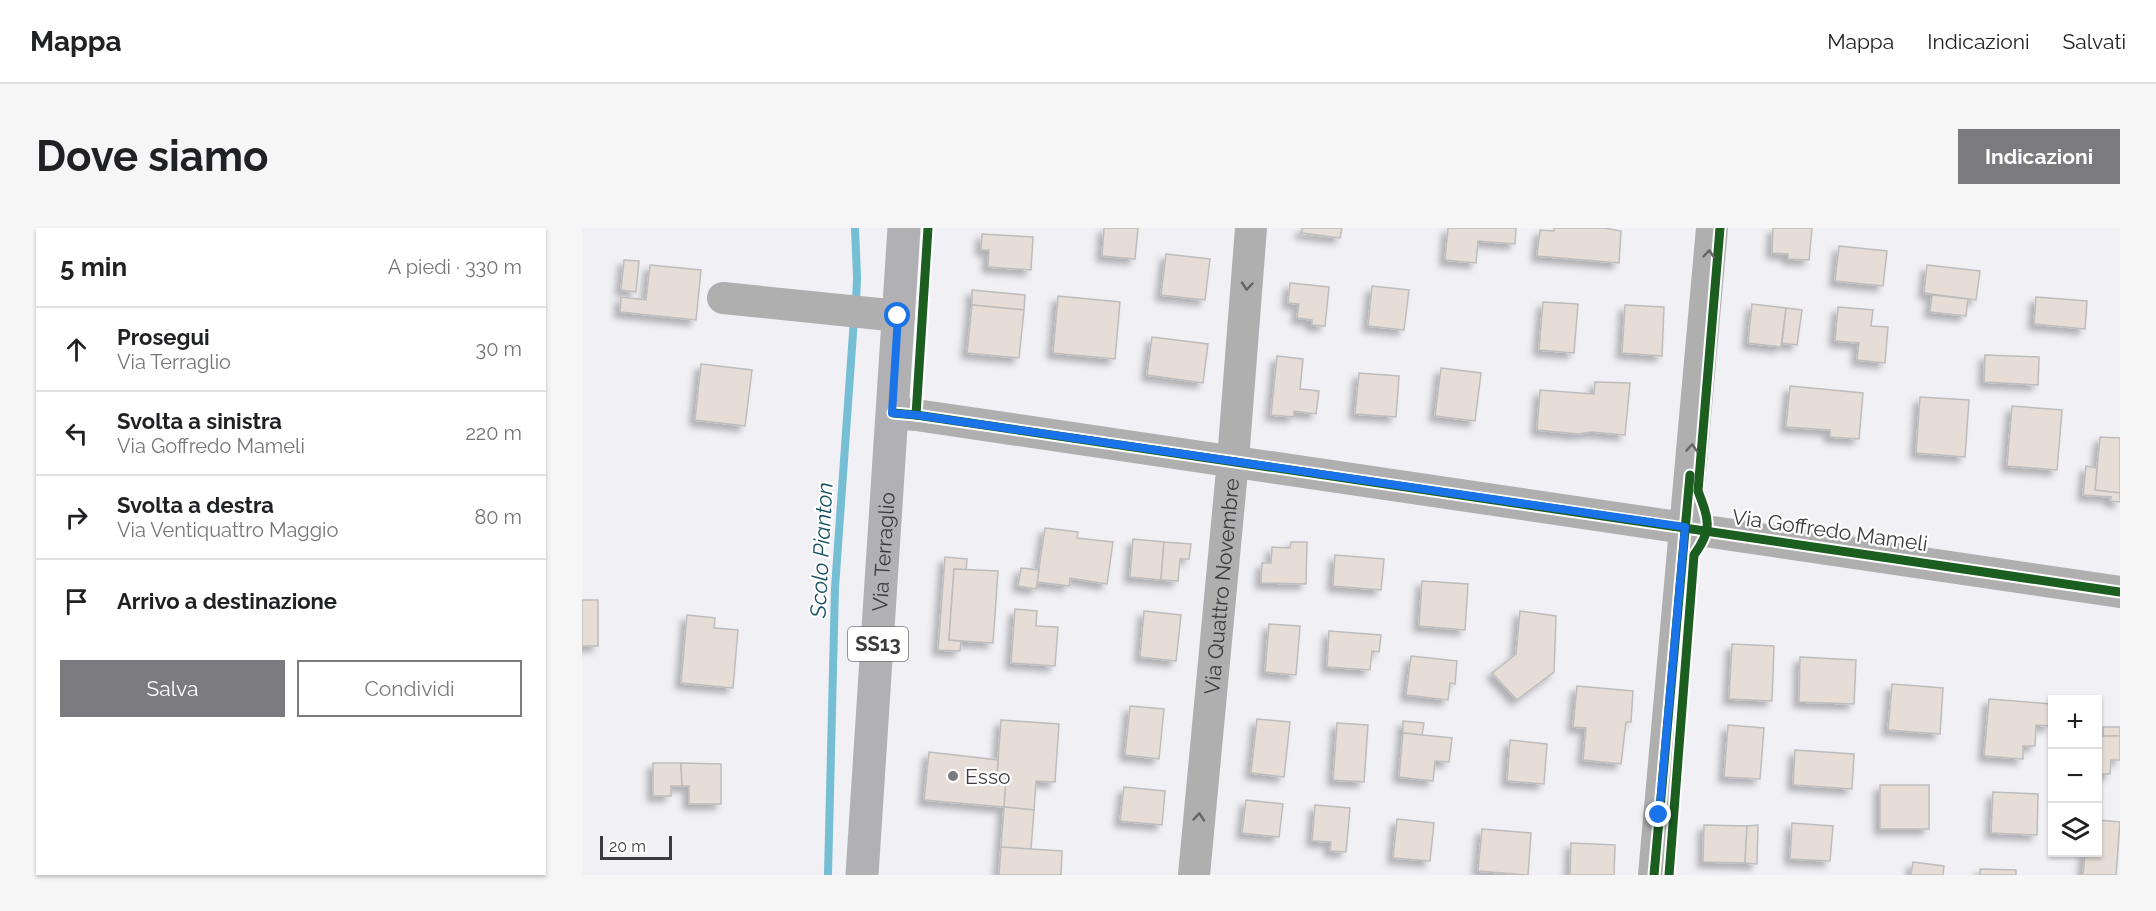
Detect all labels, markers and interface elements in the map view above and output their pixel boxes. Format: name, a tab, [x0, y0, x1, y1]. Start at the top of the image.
text: Mappa	[30, 25, 122, 58]
text: Mappa	[1827, 29, 1894, 54]
text: Indicazioni	[1927, 29, 2030, 54]
text: Salvati	[2063, 29, 2126, 54]
button: Indicazioni	[1958, 129, 2120, 184]
text: Dove siamo	[36, 132, 268, 181]
one-way arrow	[1702, 249, 1715, 258]
text: 5 min	[60, 252, 127, 282]
text: A piedi · 330 m	[388, 255, 522, 279]
one-way arrow	[1241, 282, 1254, 291]
route start	[884, 302, 910, 328]
text: Prosegui	[117, 324, 210, 350]
icon: ahead	[60, 333, 93, 366]
text: 30 m	[476, 337, 522, 361]
text: Via Terraglio	[117, 350, 231, 374]
text: Svolta a sinistra	[117, 408, 282, 434]
icon: left	[60, 417, 93, 450]
text: 220 m	[465, 421, 522, 445]
text: Via Goffredo Mameli	[117, 434, 305, 458]
one-way arrow	[1685, 443, 1698, 453]
street label: Via Quattro Novembre	[1199, 477, 1244, 696]
water label: Scolo Pianton	[804, 482, 838, 619]
street label: Via Terraglio	[867, 491, 899, 612]
text: Svolta a destra	[117, 492, 274, 518]
icon: right	[60, 501, 93, 534]
street label: Via Goffredo Mameli	[1731, 504, 1929, 556]
text: 80 m	[474, 505, 522, 529]
text: Via Ventiquattro Maggio	[117, 518, 338, 542]
icon: arrive	[60, 585, 93, 618]
text: Arrivo a destinazione	[117, 588, 337, 614]
road number: SS13	[848, 627, 908, 661]
button: Salva	[60, 660, 285, 717]
button: Condividi	[297, 660, 522, 717]
map controls	[2048, 695, 2102, 857]
button: +	[2048, 695, 2102, 749]
button: −	[2048, 749, 2102, 803]
place label: Esso	[965, 764, 1011, 789]
marker: Esso	[946, 769, 960, 783]
route end	[1645, 801, 1671, 827]
button: layers	[2048, 803, 2102, 857]
one-way arrow	[1192, 812, 1205, 821]
scale bar	[600, 833, 672, 860]
text: 20 m	[609, 837, 646, 856]

